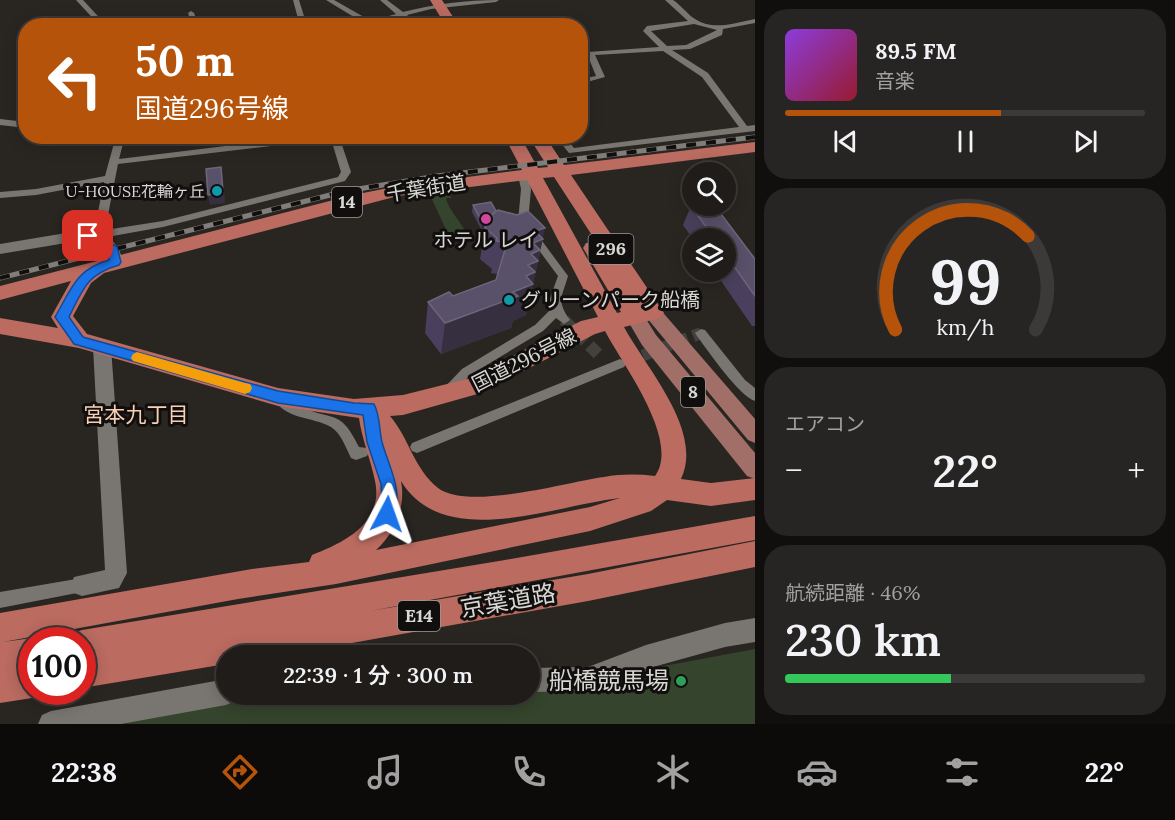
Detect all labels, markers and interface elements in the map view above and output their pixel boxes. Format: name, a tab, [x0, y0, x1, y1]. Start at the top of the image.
text: 50 m	[135, 34, 234, 88]
text: 89.5 FM	[875, 37, 957, 65]
icon: left	[36, 42, 114, 120]
text: 音楽	[875, 68, 915, 93]
text: 国道296号線	[135, 91, 289, 125]
icon: previous	[829, 125, 862, 158]
icon: pause	[949, 125, 982, 158]
icon: next	[1069, 125, 1102, 158]
map controls	[682, 162, 736, 282]
button: search	[682, 162, 736, 216]
street label: 千葉街道	[384, 169, 467, 206]
place label: U-HOUSE花輪ヶ丘	[66, 181, 205, 201]
marker: U-HOUSE花輪ヶ丘	[210, 184, 224, 198]
road number: 14	[332, 187, 362, 217]
pin	[62, 210, 113, 261]
marker: ホテル レイ	[479, 212, 493, 226]
icon: arrive	[71, 219, 104, 252]
place label: ホテル レイ	[433, 227, 539, 252]
button: layers	[682, 228, 736, 282]
road number: 296	[588, 234, 634, 264]
text: 99	[929, 241, 1001, 321]
place label: グリーンパーク船橋	[521, 287, 700, 312]
marker: グリーンパーク船橋	[502, 293, 516, 307]
text: km/h	[936, 313, 994, 341]
street label: 国道296号線	[467, 323, 580, 397]
road number: 8	[681, 377, 705, 407]
district label: 宮本九丁目	[84, 401, 189, 428]
text: エアコン	[785, 411, 865, 436]
text: 22°	[932, 442, 998, 499]
text: −	[785, 449, 803, 491]
text: +	[1128, 449, 1145, 491]
position arrow	[355, 482, 419, 546]
street label: 京葉道路	[458, 577, 558, 624]
text: 航続距離 · 46%	[785, 580, 920, 605]
road number: E14	[398, 601, 440, 631]
text: 230 km	[785, 611, 941, 668]
speed limit sign: 100	[18, 627, 96, 705]
text: 22:39 · 1 分 · 300 m	[283, 661, 473, 689]
place label: 船橋競馬場	[549, 665, 669, 696]
marker: 船橋競馬場	[674, 674, 688, 688]
icon: directions	[219, 751, 261, 793]
icon: music	[364, 751, 406, 793]
icon: phone	[508, 751, 550, 793]
icon: climate	[652, 751, 694, 793]
icon: car	[796, 751, 838, 793]
icon: filters	[941, 751, 983, 793]
text: 22:38	[51, 755, 117, 789]
text: 22°	[1085, 755, 1124, 789]

